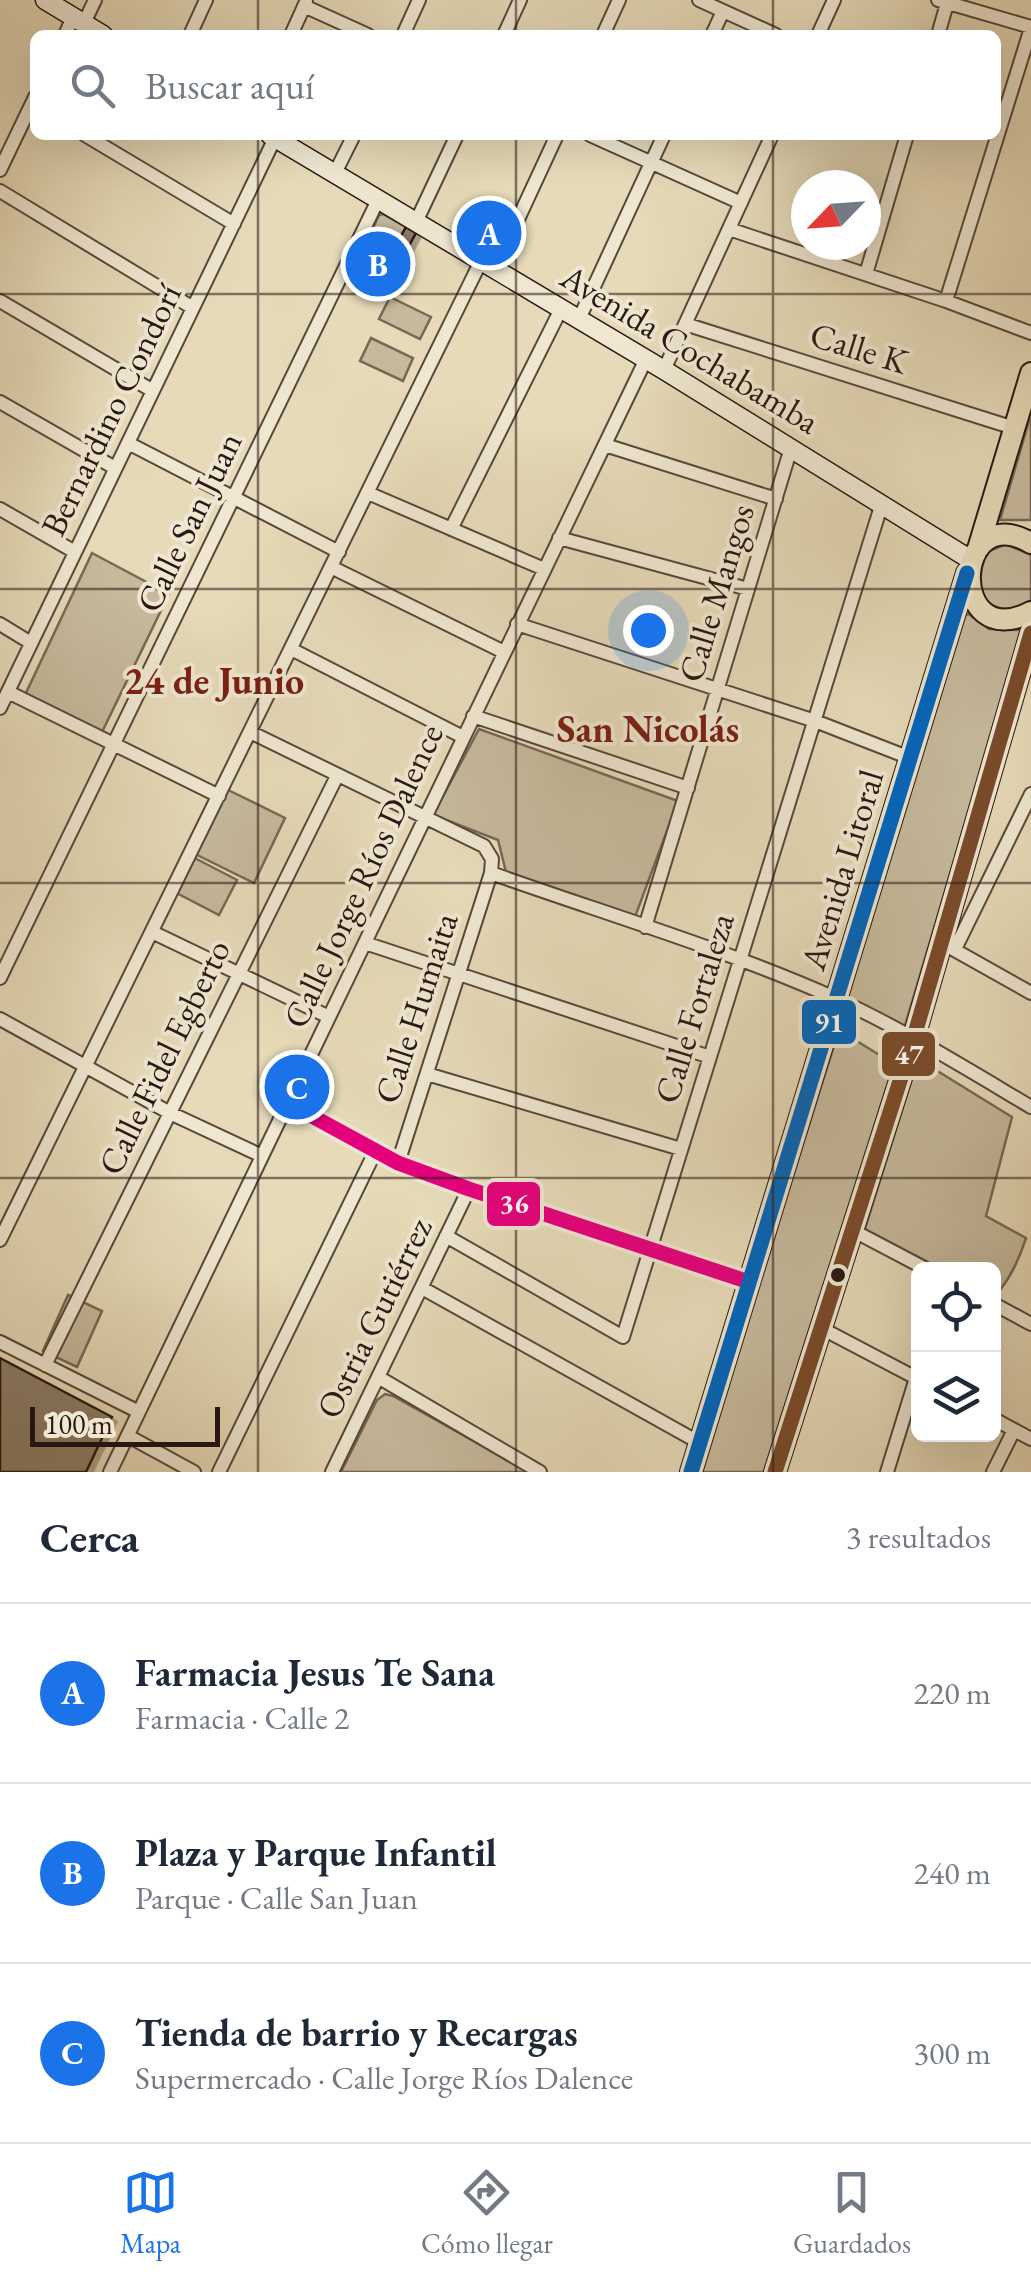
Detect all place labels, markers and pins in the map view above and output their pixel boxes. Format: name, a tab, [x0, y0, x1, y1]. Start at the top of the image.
pin: A	[456, 196, 522, 270]
pin: B	[346, 226, 410, 302]
pin: C	[264, 1050, 330, 1124]
unlabelled marker	[828, 1265, 848, 1285]

